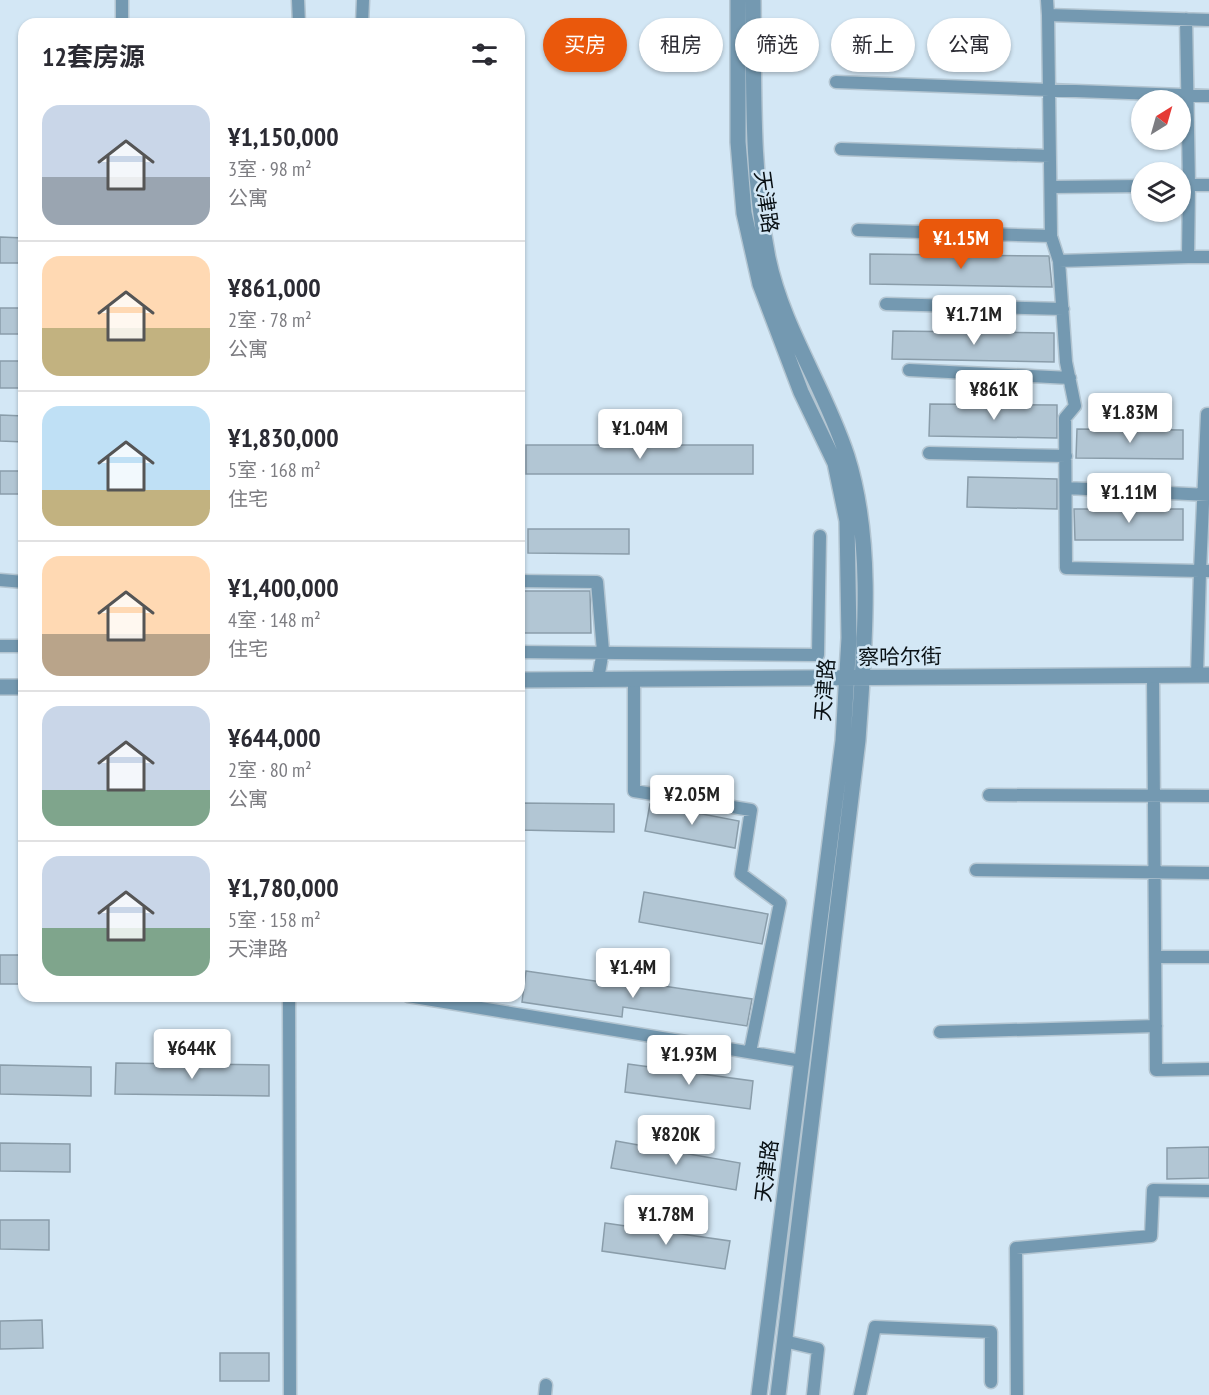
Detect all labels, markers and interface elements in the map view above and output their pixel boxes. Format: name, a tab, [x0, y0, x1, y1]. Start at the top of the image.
chip: 买房	[543, 18, 627, 72]
chip: 租房	[639, 18, 723, 72]
chip: 筛选	[735, 18, 819, 72]
chip: 新上	[831, 18, 915, 72]
chip: 公寓	[927, 18, 1011, 72]
icon: filters	[468, 38, 501, 71]
text: 12套房源	[42, 40, 145, 73]
north arrow	[1131, 90, 1191, 150]
map controls	[1131, 90, 1191, 222]
text: ¥1,150,000	[228, 120, 339, 153]
icon: home	[90, 129, 162, 201]
text: 3室 · 98 m²	[228, 156, 312, 182]
button: layers	[1131, 162, 1191, 222]
street label: 天津路	[749, 169, 784, 235]
text: 公寓	[228, 185, 268, 211]
pin: ¥1.15M	[912, 219, 1010, 270]
text: ¥1.15M	[933, 225, 989, 251]
text: ¥861,000	[228, 271, 321, 304]
icon: home	[90, 280, 162, 352]
pin: ¥1.71M	[925, 295, 1023, 346]
text: ¥1.71M	[946, 301, 1002, 327]
text: 2室 · 78 m²	[228, 307, 312, 333]
text: 公寓	[228, 336, 268, 362]
pin: ¥861K	[952, 370, 1036, 421]
text: ¥861K	[970, 376, 1018, 402]
pin: ¥1.83M	[1081, 393, 1179, 444]
text: ¥1.83M	[1102, 399, 1158, 425]
pin: ¥1.04M	[591, 409, 689, 460]
text: ¥1.04M	[612, 415, 668, 441]
text: ¥1,830,000	[228, 421, 339, 454]
icon: home	[90, 430, 162, 502]
text: 5室 · 168 m²	[228, 457, 321, 483]
pin: ¥1.11M	[1080, 473, 1178, 524]
text: ¥1.11M	[1101, 479, 1157, 505]
text: 住宅	[228, 486, 268, 512]
text: ¥1,400,000	[228, 571, 339, 604]
icon: home	[90, 580, 162, 652]
text: 4室 · 148 m²	[228, 607, 321, 633]
text: 住宅	[228, 636, 268, 662]
street label: 察哈尔街	[858, 642, 942, 671]
street label: 天津路	[809, 658, 840, 722]
text: ¥644,000	[228, 721, 321, 754]
icon: home	[90, 730, 162, 802]
text: 2室 · 80 m²	[228, 757, 312, 783]
pin: ¥2.05M	[643, 775, 741, 826]
text: ¥2.05M	[664, 781, 720, 807]
text: 公寓	[228, 786, 268, 812]
text: ¥1,780,000	[228, 871, 339, 904]
icon: home	[90, 880, 162, 952]
text: 5室 · 158 m²	[228, 907, 321, 933]
text: 天津路	[228, 936, 288, 962]
pin: ¥1.4M	[591, 948, 675, 999]
text: ¥1.4M	[610, 954, 656, 980]
pin: ¥644K	[150, 1029, 234, 1080]
text: ¥644K	[168, 1035, 216, 1061]
pin: ¥1.93M	[640, 1035, 738, 1086]
text: ¥1.93M	[661, 1041, 717, 1067]
pin: ¥820K	[634, 1115, 718, 1166]
text: ¥820K	[652, 1121, 700, 1147]
street label: 天津路	[749, 1138, 784, 1204]
pin: ¥1.78M	[617, 1195, 715, 1246]
text: ¥1.78M	[638, 1201, 694, 1227]

